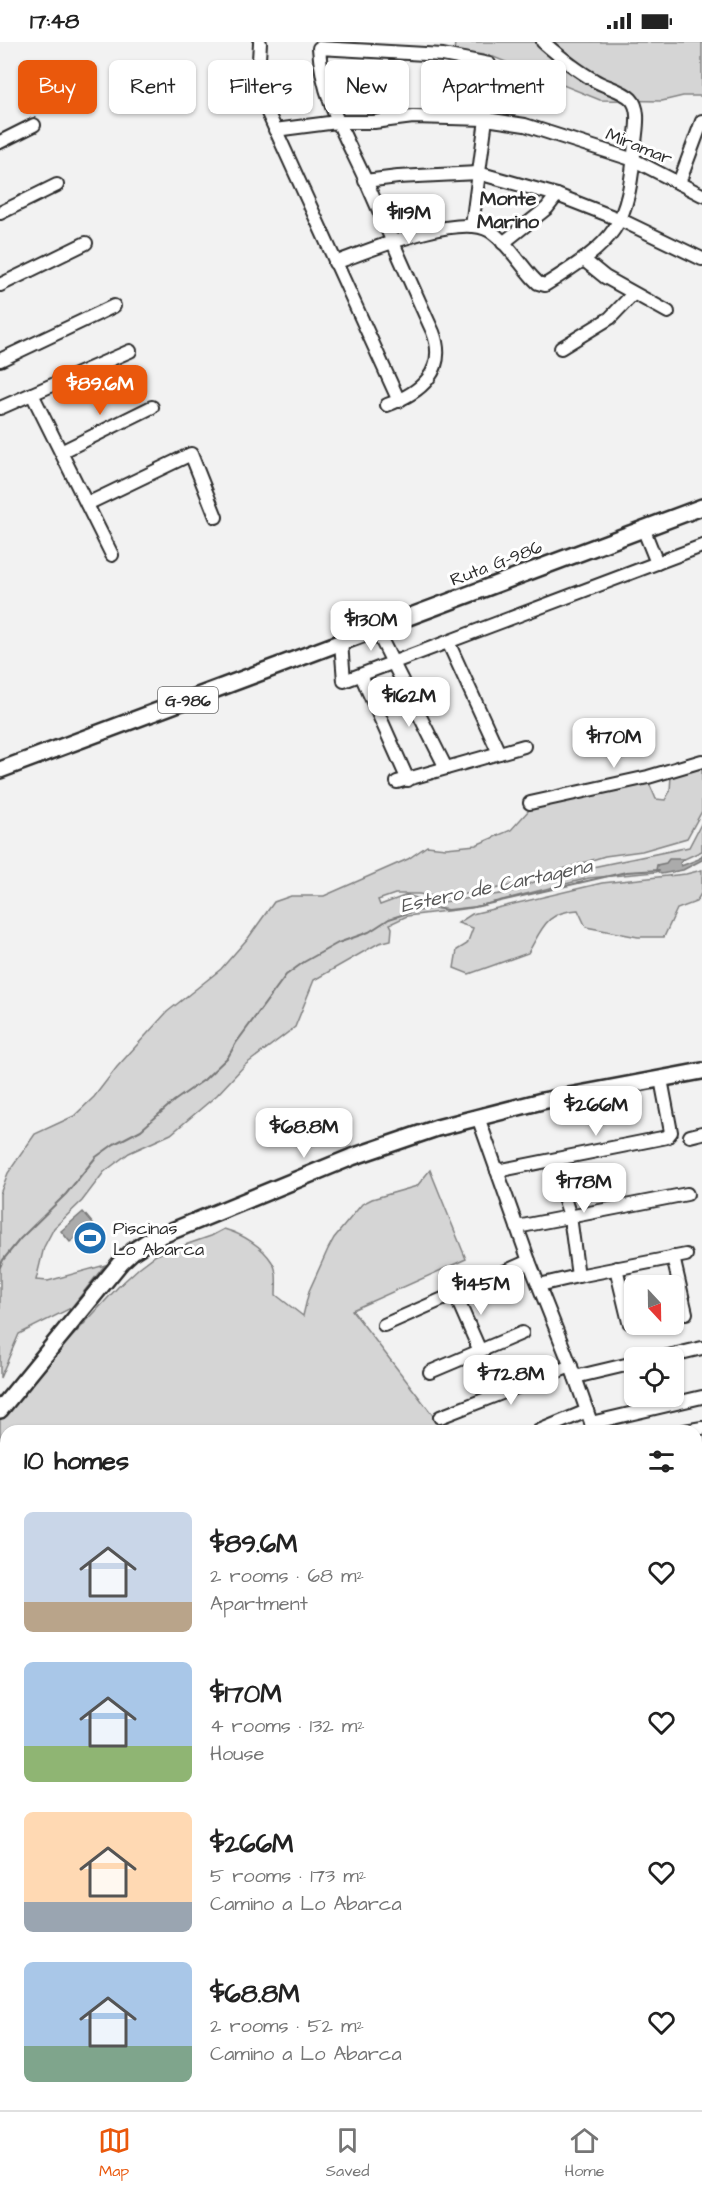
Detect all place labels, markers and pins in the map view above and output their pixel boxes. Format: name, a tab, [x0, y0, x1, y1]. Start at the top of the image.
pin: $119M	[367, 194, 451, 245]
pin: $89.6M	[51, 365, 149, 416]
pin: $130M	[329, 601, 413, 652]
pin: $162M	[367, 677, 451, 728]
pin: $170M	[572, 718, 656, 769]
pin: $266M	[554, 1086, 638, 1137]
pin: $68.8M	[255, 1108, 353, 1159]
pin: $178M	[542, 1163, 626, 1214]
place label: Piscinas Lo Abarca	[113, 1216, 204, 1262]
sports icon: Piscinas Lo Abarca	[72, 1220, 108, 1256]
pin: $145M	[439, 1265, 523, 1316]
pin: $72.8M	[462, 1355, 560, 1406]

